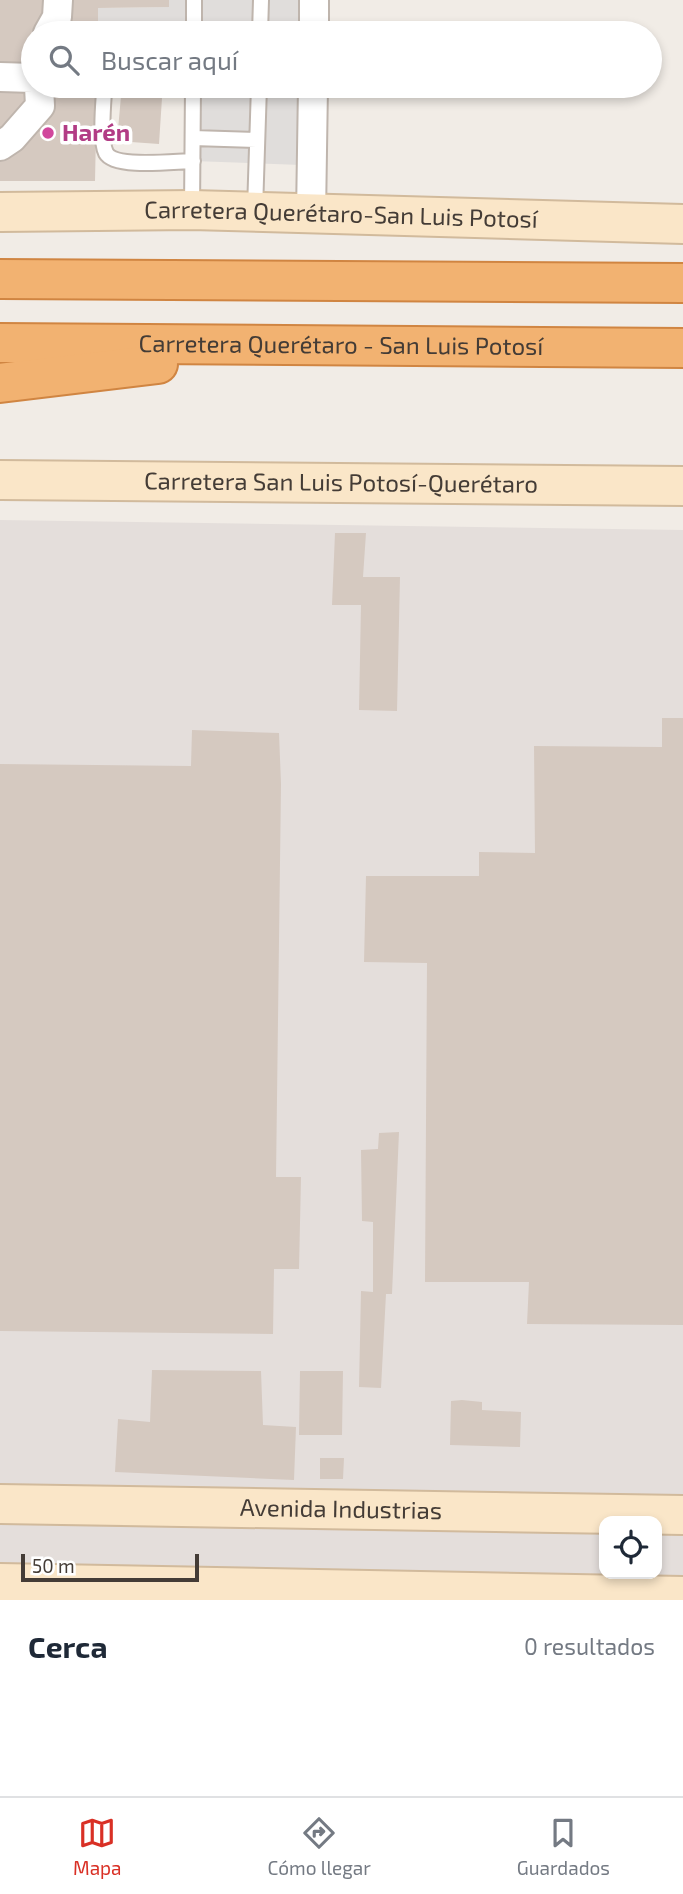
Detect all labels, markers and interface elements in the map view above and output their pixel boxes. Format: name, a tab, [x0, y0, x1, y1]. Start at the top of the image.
search box	[21, 21, 662, 98]
icon: search	[45, 41, 83, 79]
text: Buscar aquí	[101, 44, 238, 75]
place label: Harén	[62, 117, 130, 146]
marker: Harén	[40, 125, 56, 141]
street label: Carretera Querétaro-San Luis Potosí	[144, 194, 539, 233]
street label: Carretera Querétaro - San Luis Potosí	[139, 328, 544, 360]
street label: Carretera San Luis Potosí-Querétaro	[144, 465, 538, 498]
street label: Avenida Industrias	[240, 1492, 442, 1524]
map controls	[599, 1516, 662, 1579]
button: locate	[599, 1516, 662, 1579]
scale bar	[21, 1551, 200, 1583]
text: 50 m	[32, 1554, 75, 1577]
text: Cerca	[28, 1628, 108, 1664]
text: 0 resultados	[524, 1632, 655, 1660]
tab: Mapa	[73, 1814, 122, 1879]
tab: Cómo llegar	[267, 1814, 371, 1879]
tab: Guardados	[517, 1814, 610, 1879]

